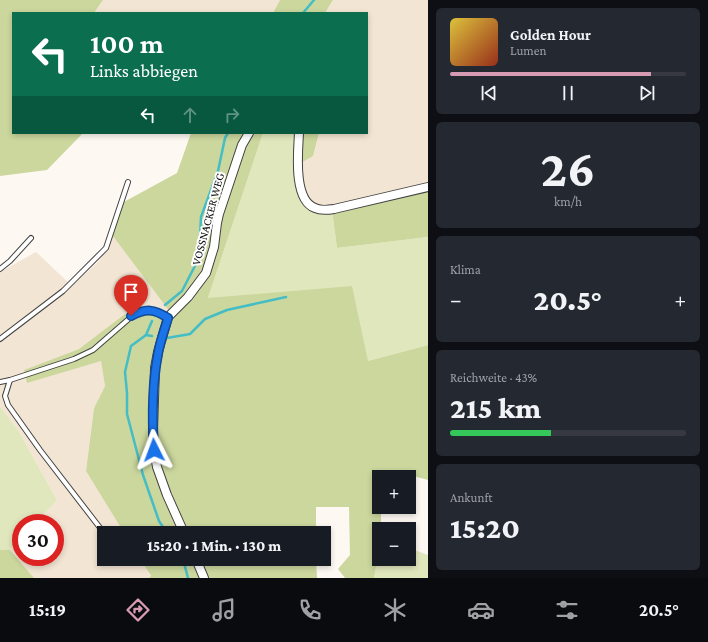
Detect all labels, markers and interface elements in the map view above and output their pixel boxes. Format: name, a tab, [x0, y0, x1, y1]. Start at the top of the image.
text: Golden Hour	[510, 27, 591, 43]
icon: left	[24, 28, 76, 80]
text: 100 m	[90, 28, 164, 59]
text: Lumen	[510, 43, 546, 58]
text: Links abbiegen	[90, 61, 198, 81]
icon: previous	[478, 82, 500, 104]
icon: pause	[557, 82, 579, 104]
icon: next	[636, 82, 658, 104]
icon: left	[137, 104, 159, 126]
icon: ahead	[179, 104, 201, 126]
icon: right	[221, 104, 243, 126]
text: 26	[541, 139, 595, 197]
street label: VOSSNACKER WEG	[189, 171, 227, 267]
text: km/h	[554, 194, 582, 209]
text: Klima	[450, 262, 481, 277]
pin	[114, 275, 148, 316]
icon: arrive	[120, 281, 142, 303]
text: 20.5°	[534, 283, 602, 316]
text: −	[450, 287, 462, 312]
text: +	[674, 287, 686, 312]
text: Reichweite · 43%	[450, 370, 537, 385]
text: 215 km	[450, 391, 541, 424]
position arrow	[133, 429, 175, 471]
map controls	[372, 470, 416, 566]
button: +	[372, 470, 416, 514]
text: Ankunft	[450, 490, 493, 505]
text: 15:20	[450, 511, 520, 544]
speed limit sign: 30	[12, 514, 64, 566]
button: −	[372, 522, 416, 566]
text: 15:20 · 1 Min. · 130 m	[147, 538, 281, 554]
icon: directions	[124, 596, 152, 624]
icon: music	[210, 596, 238, 624]
icon: phone	[296, 596, 324, 624]
icon: climate	[381, 596, 409, 624]
icon: car	[467, 596, 495, 624]
icon: filters	[553, 596, 581, 624]
text: 15:19	[29, 600, 66, 620]
text: 20.5°	[639, 600, 679, 620]

